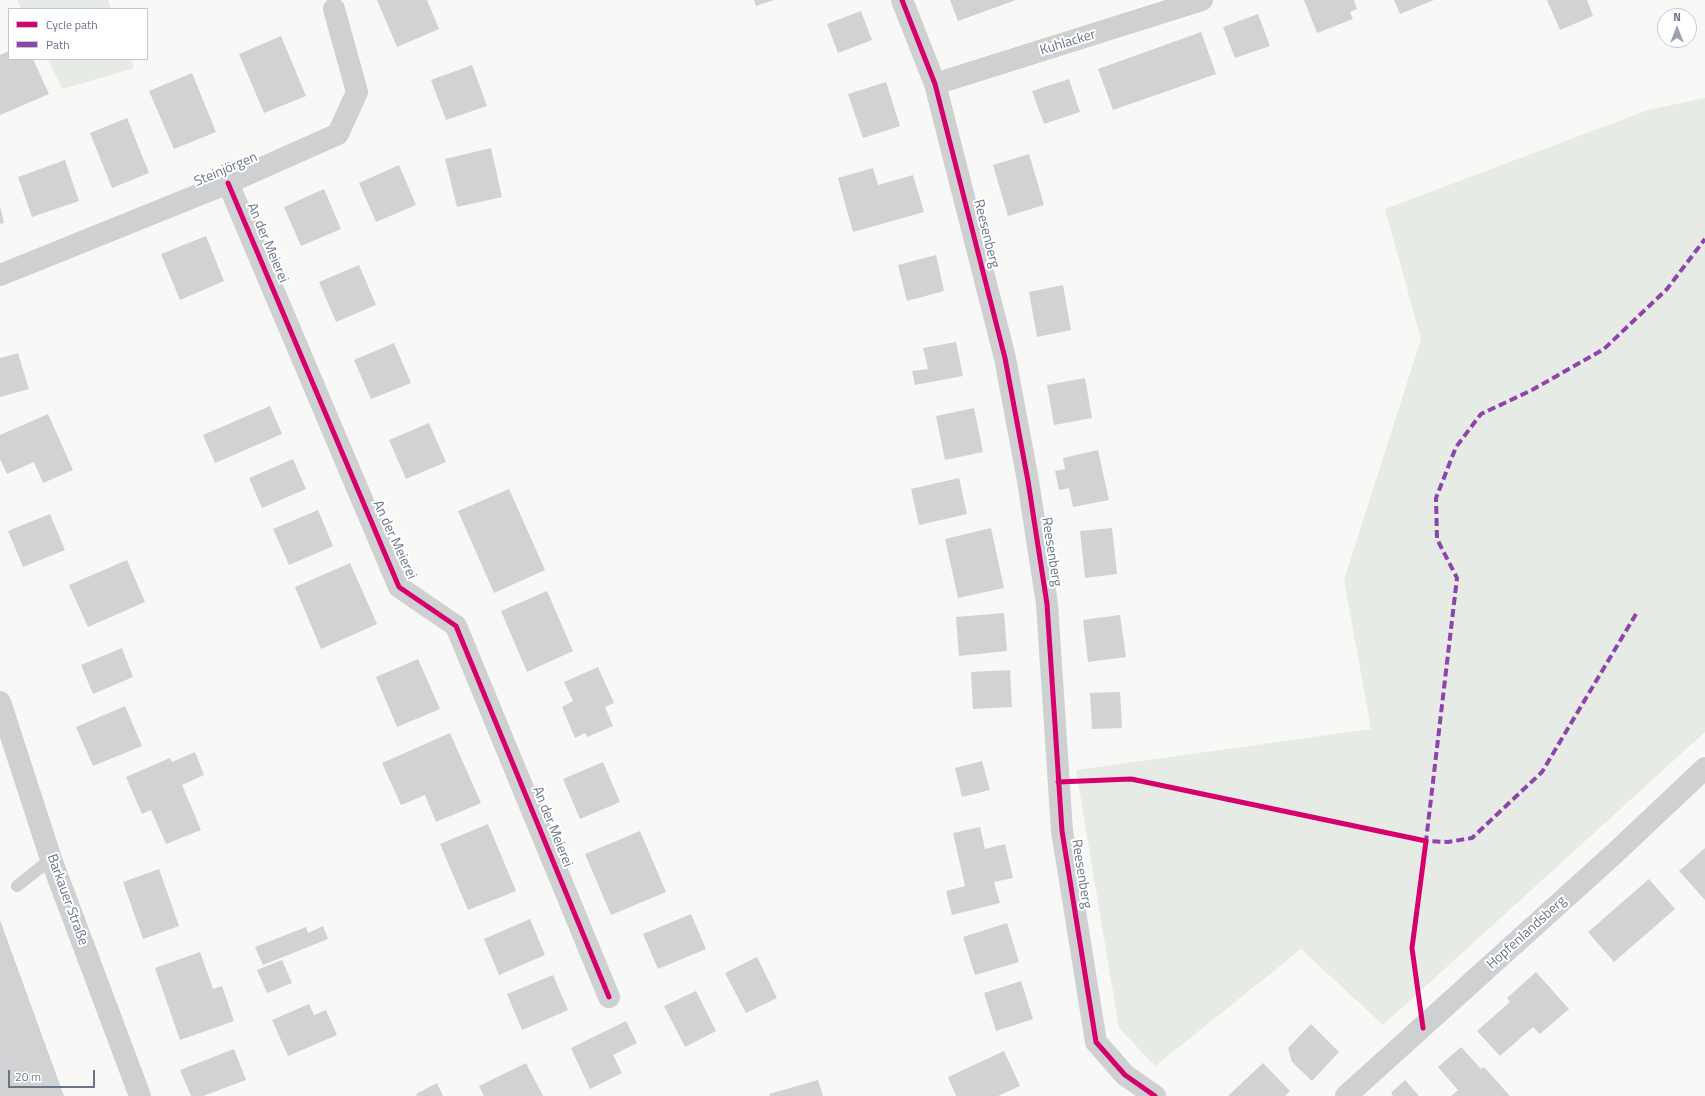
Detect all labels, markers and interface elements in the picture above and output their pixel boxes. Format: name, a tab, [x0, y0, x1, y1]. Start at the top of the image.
legend	[8, 8, 148, 60]
north arrow	[1657, 8, 1697, 48]
text: N	[1673, 9, 1681, 25]
text: Cycle path	[46, 15, 98, 34]
street label: Kuhlacker	[1038, 27, 1098, 59]
text: Path	[46, 35, 70, 54]
street label: Steinjörgen	[192, 149, 260, 191]
street label: Reesenberg	[969, 198, 1003, 270]
street label: An der Meierei	[243, 201, 291, 285]
street label: An der Meierei	[368, 498, 420, 582]
street label: Reesenberg	[1037, 516, 1065, 588]
street label: An der Meierei	[528, 784, 576, 870]
street label: Reesenberg	[1067, 838, 1095, 910]
street label: Barkauer Straße	[43, 852, 91, 948]
street label: Hopfenlandsberg	[1484, 893, 1570, 973]
scale bar	[10, 1062, 97, 1088]
text: 20 m	[15, 1067, 41, 1086]

